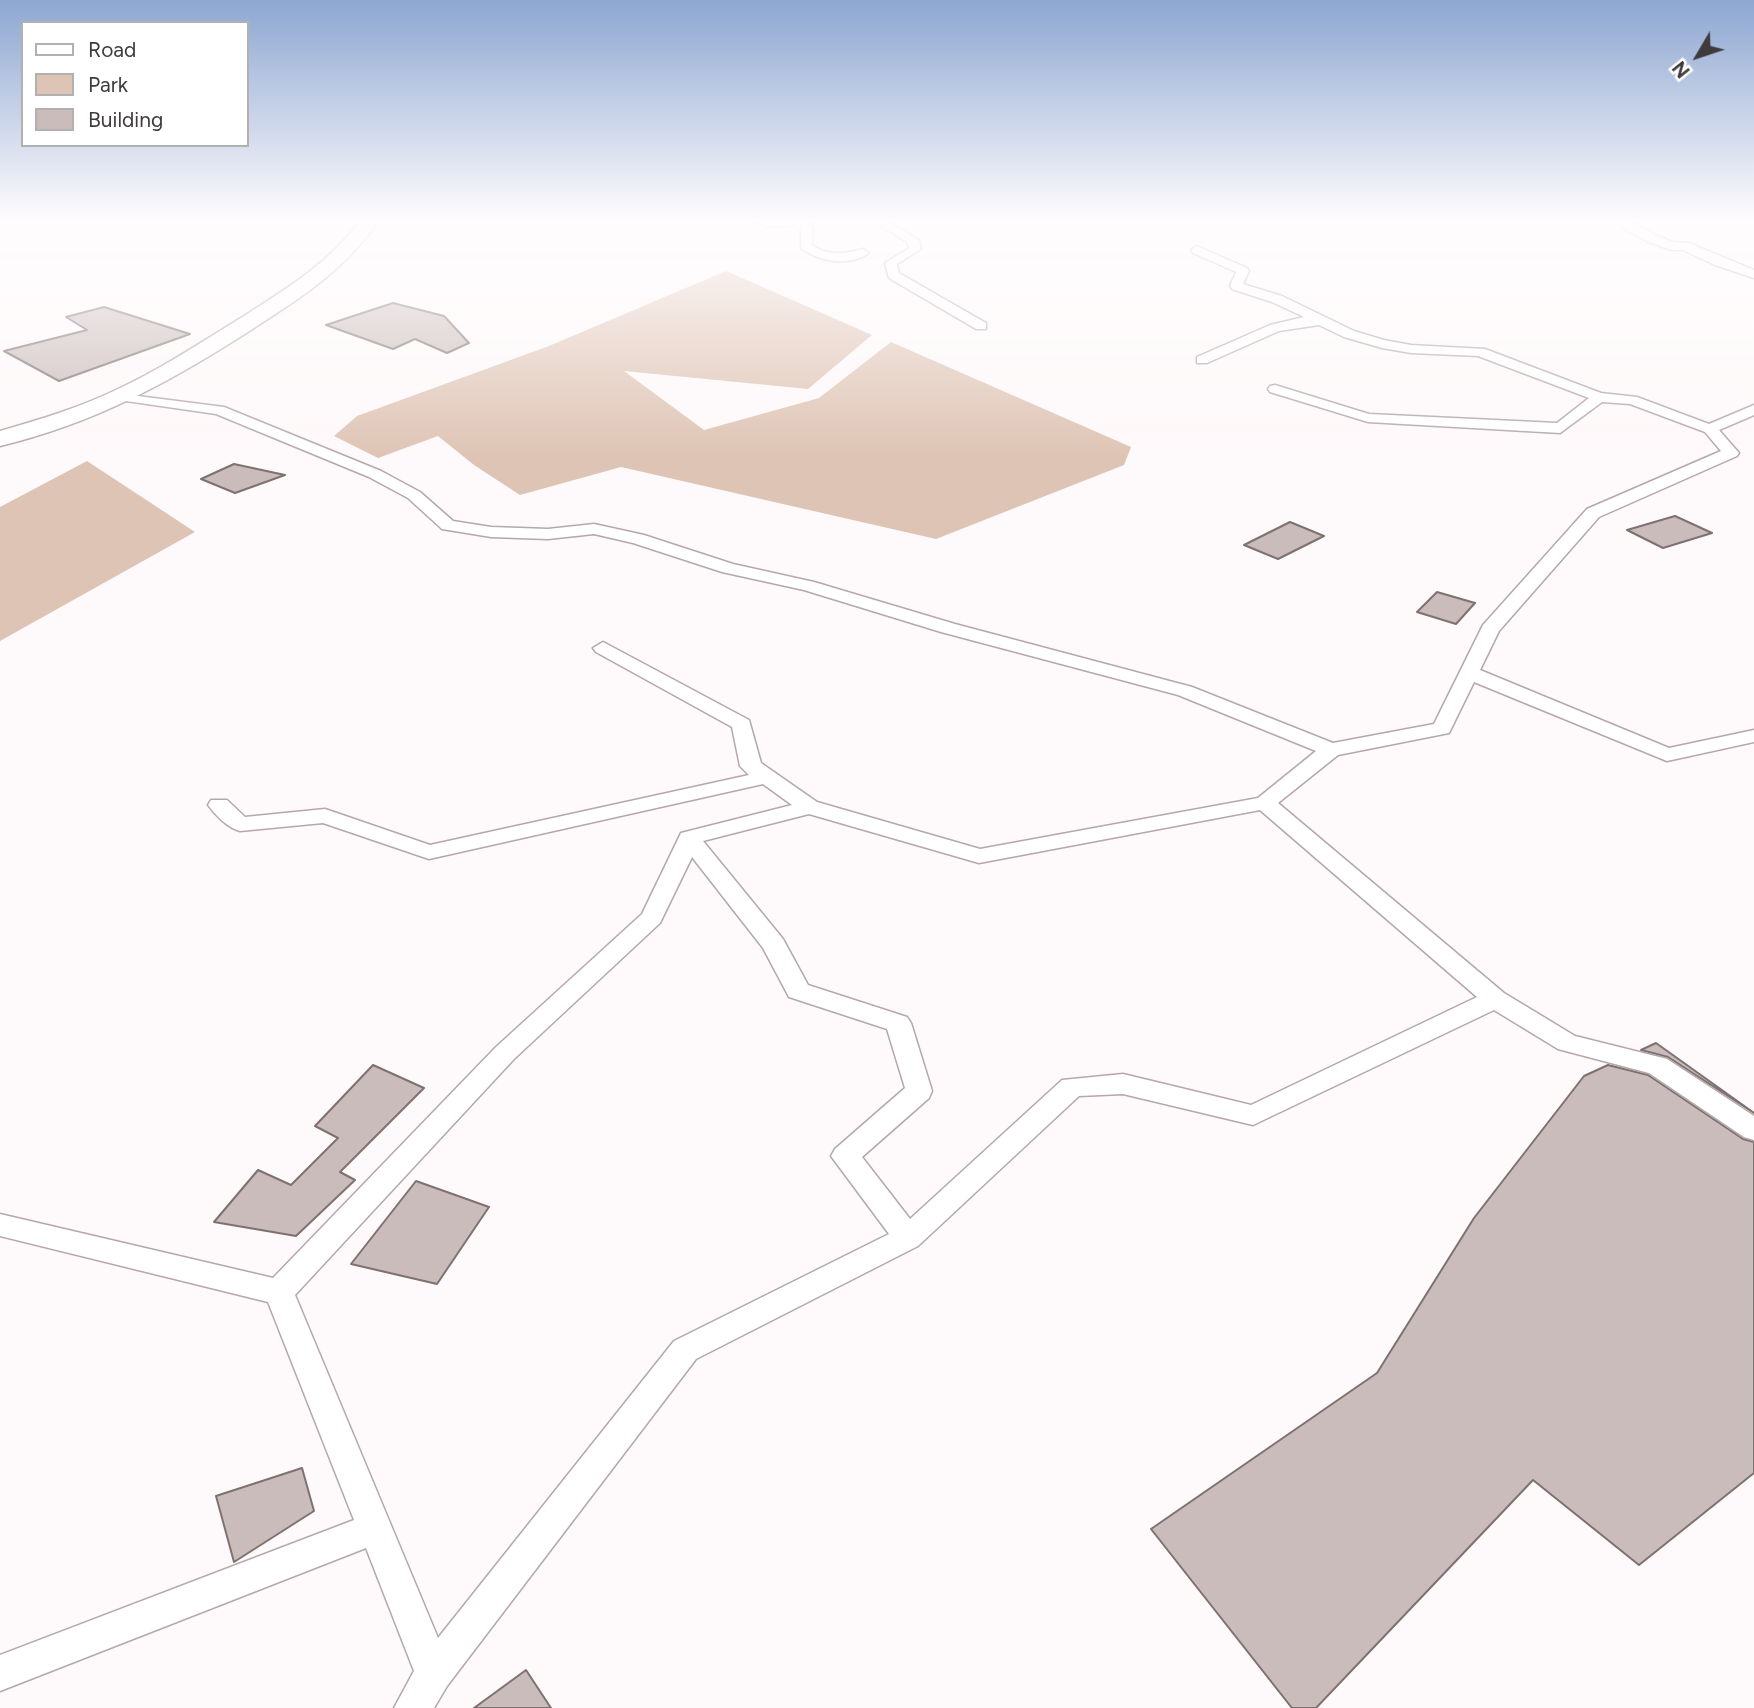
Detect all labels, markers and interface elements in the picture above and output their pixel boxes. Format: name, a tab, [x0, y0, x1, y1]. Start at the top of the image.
legend	[21, 21, 248, 147]
north arrow	[1663, 21, 1733, 91]
text: Road	[88, 37, 136, 62]
text: N	[1668, 57, 1695, 82]
text: Park	[88, 72, 128, 97]
text: Building	[88, 107, 163, 132]

